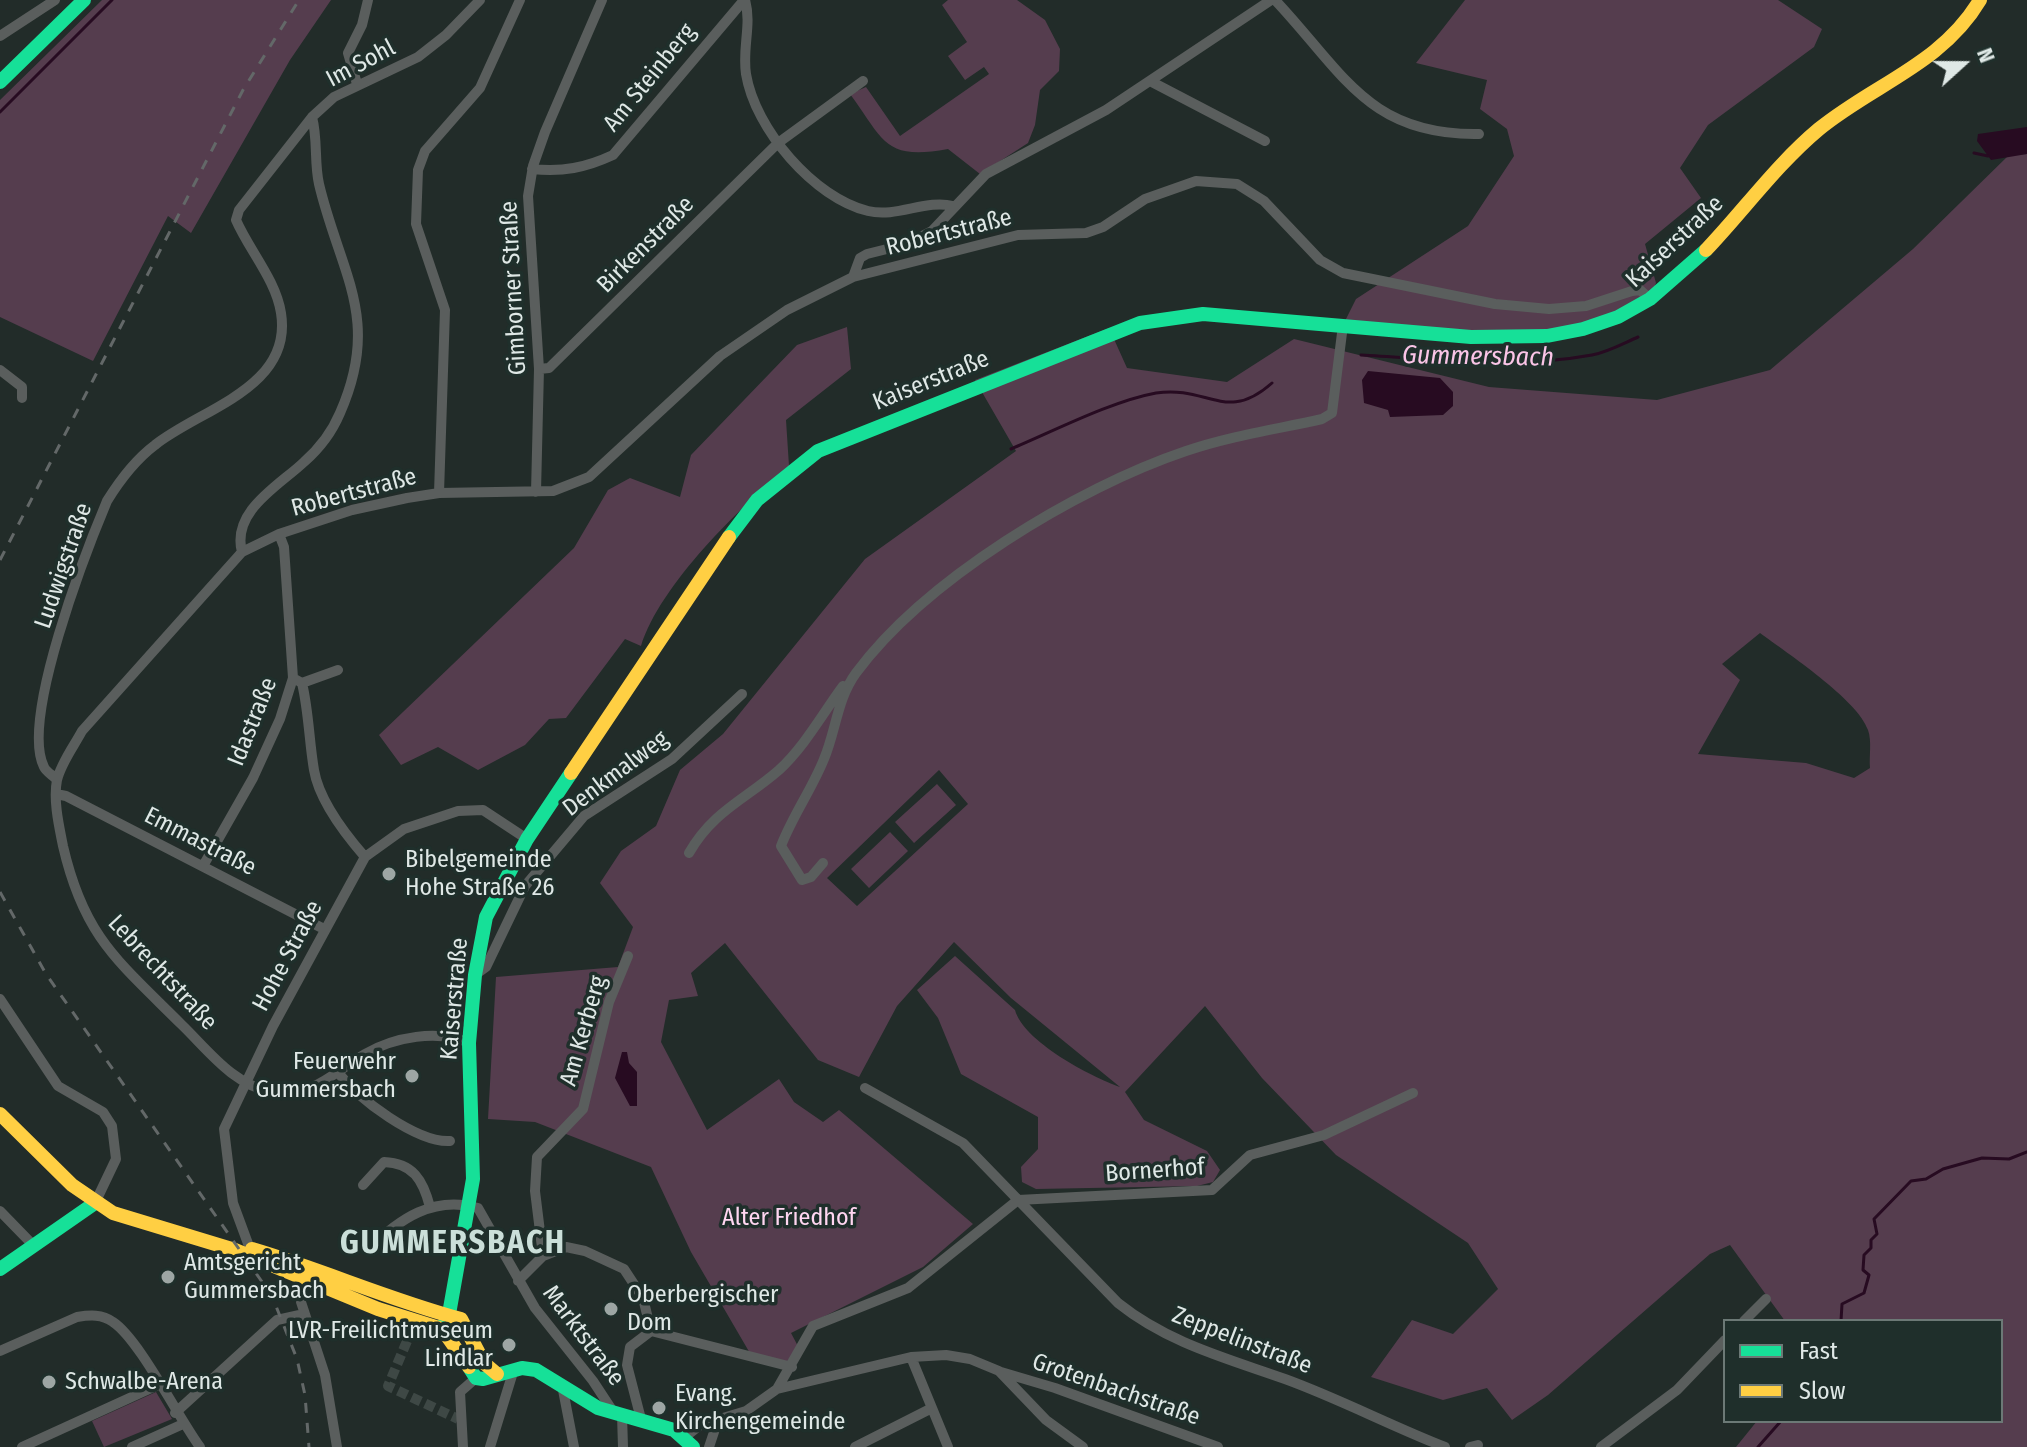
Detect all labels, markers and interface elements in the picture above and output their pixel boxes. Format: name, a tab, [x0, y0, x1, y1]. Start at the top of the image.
street label: Am Steinberg	[598, 18, 702, 138]
north arrow	[1923, 24, 2003, 104]
street label: Im Sohl	[322, 34, 400, 94]
text: N	[1971, 44, 2001, 66]
street label: Kaiserstraße	[1620, 190, 1730, 294]
street label: Birkenstraße	[592, 191, 700, 299]
street label: Gimborner Straße	[495, 200, 533, 376]
street label: Robertstraße	[883, 203, 1015, 263]
water label: Gummersbach	[1402, 340, 1554, 374]
street label: Kaiserstraße	[869, 345, 993, 417]
street label: Robertstraße	[288, 462, 420, 524]
street label: Ludwigstraße	[29, 499, 99, 633]
street label: Idastraße	[222, 674, 284, 770]
street label: Denkmalweg	[557, 725, 675, 823]
street label: Emmastraße	[139, 802, 261, 882]
place label: Bibelgemeinde Hohe Straße 26	[405, 846, 554, 902]
marker: Bibelgemeinde Hohe Straße 26	[380, 865, 398, 883]
street label: Hohe Straße	[247, 896, 329, 1016]
street label: Lebrechtstraße	[101, 909, 223, 1037]
street label: Kaiserstraße	[435, 937, 475, 1061]
street label: Am Kerberg	[555, 973, 613, 1089]
place label: Feuerwehr Gummersbach	[255, 1048, 396, 1104]
marker: Feuerwehr Gummersbach	[403, 1067, 421, 1085]
street label: Bornerhof	[1104, 1153, 1206, 1189]
park label: Alter Friedhof	[722, 1204, 856, 1232]
district label: GUMMERSBACH	[340, 1225, 566, 1263]
place label: Amtsgericht Gummersbach	[184, 1249, 325, 1305]
marker: Amtsgericht Gummersbach	[159, 1268, 177, 1286]
street label: Marktstraße	[536, 1280, 630, 1392]
place label: Oberbergischer Dom	[627, 1281, 778, 1337]
marker: Oberbergischer Dom	[602, 1300, 620, 1318]
street label: Zeppelinstraße	[1168, 1301, 1316, 1381]
place label: LVR-Freilichtmuseum Lindlar	[288, 1317, 493, 1373]
legend	[1723, 1319, 2003, 1423]
marker: LVR-Freilichtmuseum Lindlar	[500, 1336, 518, 1354]
text: Fast	[1799, 1337, 1838, 1365]
street label: Grotenbachstraße	[1028, 1348, 1204, 1432]
place label: Schwalbe-Arena	[65, 1368, 223, 1396]
marker: Schwalbe-Arena	[40, 1373, 58, 1391]
text: Slow	[1799, 1377, 1845, 1405]
place label: Evang. Kirchengemeinde	[675, 1380, 845, 1436]
marker: Evang. Kirchengemeinde	[650, 1399, 668, 1417]

